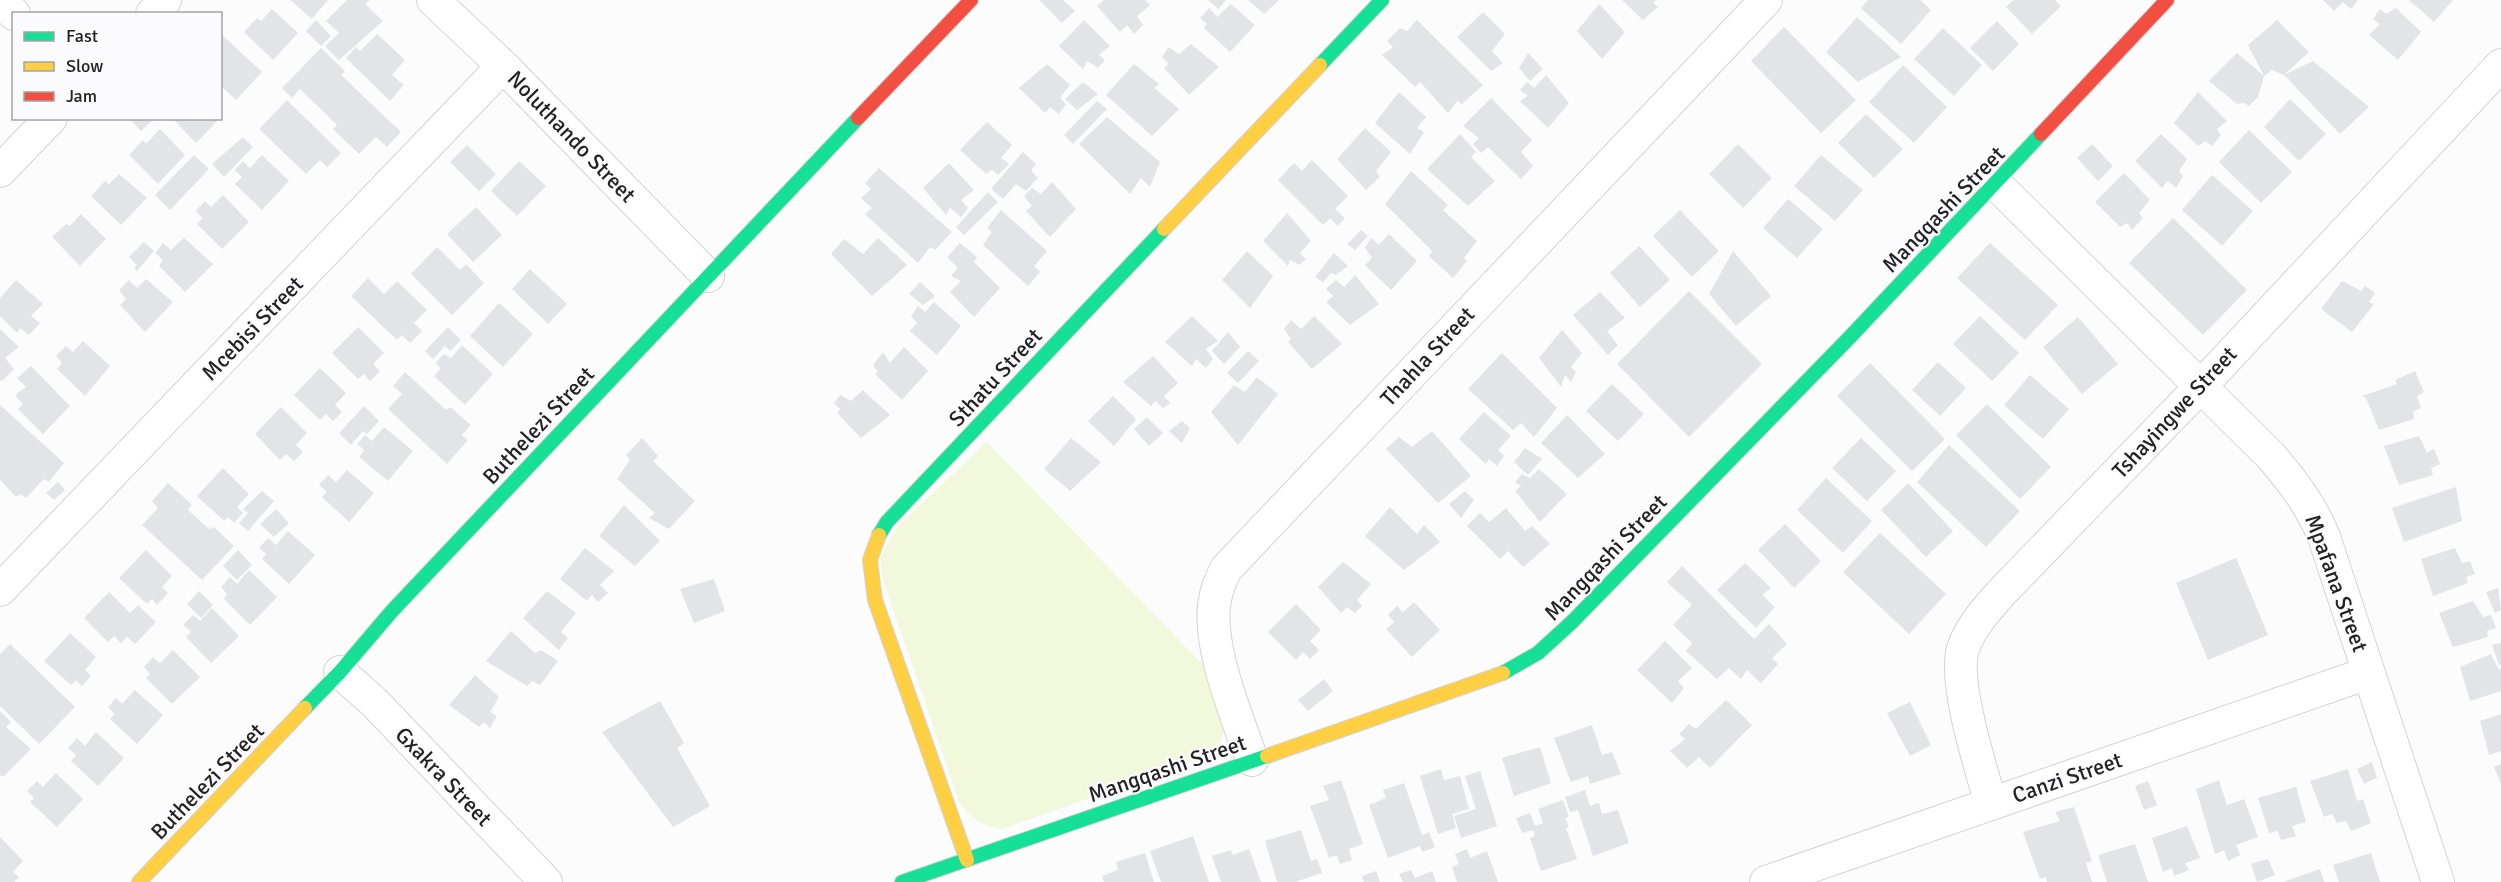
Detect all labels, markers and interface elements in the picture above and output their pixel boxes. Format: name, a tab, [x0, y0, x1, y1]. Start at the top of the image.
legend	[12, 12, 222, 120]
text: Fast	[66, 25, 98, 47]
text: Slow	[66, 55, 103, 77]
street label: Noluthando Street	[502, 65, 642, 208]
text: Jam	[66, 85, 97, 107]
street label: Mangqashi Street	[1876, 140, 2011, 278]
street label: Mcebisi Street	[196, 270, 309, 386]
street label: Thahla Street	[1375, 301, 1480, 412]
street label: Sthatu Street	[943, 322, 1048, 432]
street label: Tshayingwe Street	[2106, 341, 2243, 484]
street label: Buthelezi Street	[477, 361, 600, 490]
street label: Mangqashi Street	[1538, 488, 1673, 626]
street label: Mpafana Street	[2299, 511, 2374, 656]
street label: Buthelezi Street	[145, 717, 270, 845]
street label: Gxakra Street	[390, 721, 498, 832]
street label: Mangqashi Street	[1085, 729, 1250, 808]
street label: Canzi Street	[2009, 746, 2126, 809]

